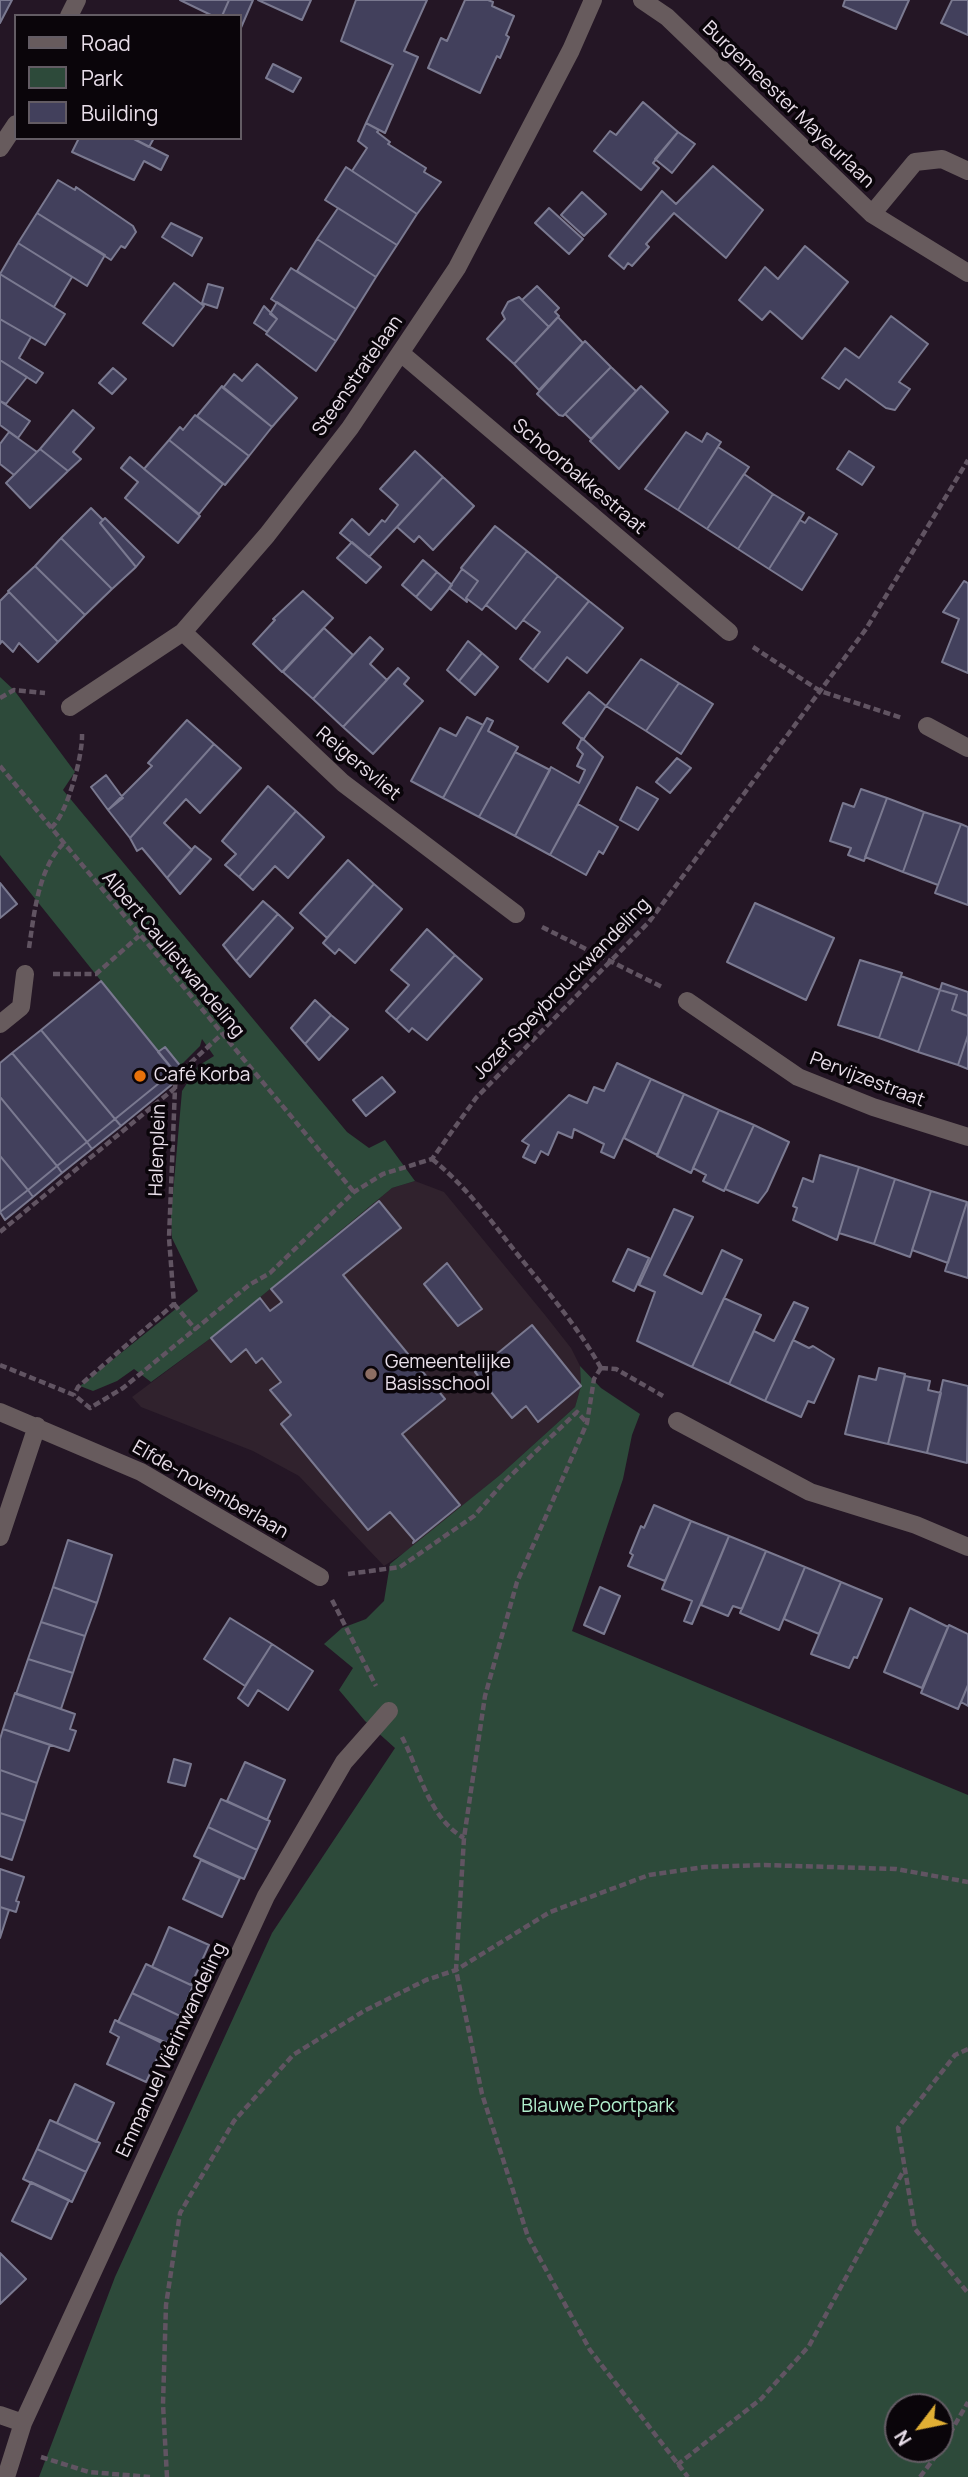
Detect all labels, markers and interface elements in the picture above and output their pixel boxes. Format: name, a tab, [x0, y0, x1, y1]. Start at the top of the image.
legend	[14, 14, 242, 140]
street label: Burgemeester Mayeurlaan	[697, 17, 879, 193]
text: Road	[81, 29, 131, 57]
text: Park	[81, 64, 123, 92]
text: Building	[81, 99, 158, 127]
street label: Steenstratelaan	[308, 311, 408, 441]
street label: Schoorbakkestraat	[508, 415, 650, 539]
street label: Reigersvliet	[311, 722, 405, 806]
street label: Albert Caulletwandeling	[97, 867, 249, 1043]
street label: Jozef Speybrouckwandeling	[469, 893, 655, 1085]
street label: Pervijzestraat	[806, 1048, 928, 1112]
place label: Café Korba	[154, 1065, 250, 1087]
marker: Café Korba	[132, 1068, 148, 1084]
street label: Halenplein	[145, 1103, 171, 1197]
place label: Gemeentelijke Basisschool	[385, 1352, 511, 1396]
marker: Gemeentelijke Basisschool	[363, 1366, 379, 1382]
street label: Elfde-novemberlaan	[128, 1436, 292, 1544]
street label: Emmanuel Viérinwandeling	[112, 1939, 232, 2161]
park label: Blauwe Poortpark	[521, 2096, 675, 2118]
north arrow	[884, 2393, 954, 2463]
text: N	[888, 2425, 918, 2451]

